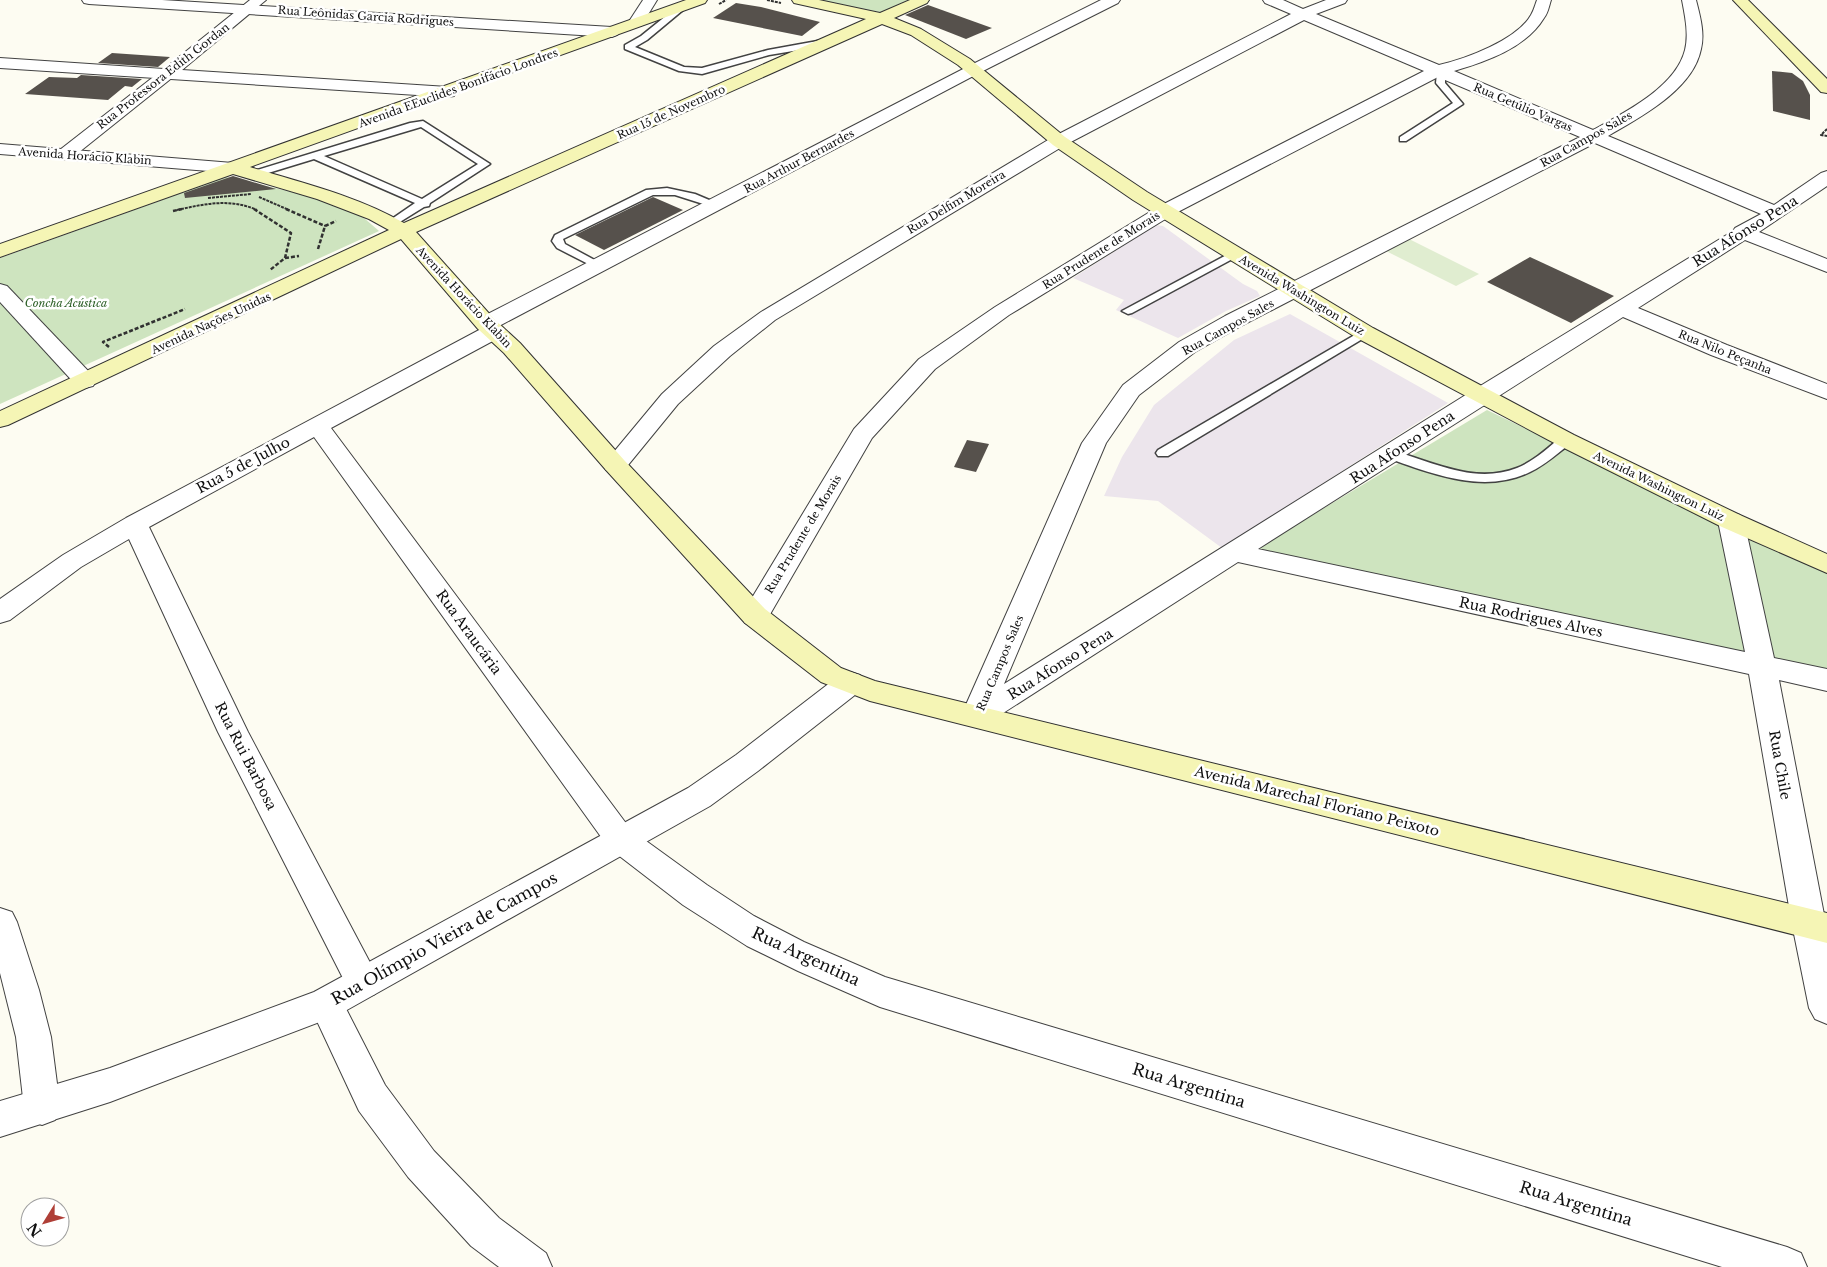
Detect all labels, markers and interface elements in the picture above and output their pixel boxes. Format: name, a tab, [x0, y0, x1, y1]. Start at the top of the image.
street label: Rua Leônidas Garcia Rodrigues	[277, 3, 455, 29]
street label: Rua Professora Edith Gordan	[94, 20, 232, 132]
street label: Avenida EEuclides Bonifácio Londres	[355, 45, 560, 131]
street label: Rua Getúlio Vargas	[1471, 80, 1575, 134]
street label: Rua 15 de Novembro	[615, 82, 727, 142]
street label: Rua Campos Sales	[1538, 108, 1634, 170]
street label: Rua Arthur Bernardes	[741, 126, 857, 196]
street label: Avenida Horácio Klabin	[17, 144, 153, 168]
street label: Rua Delfim Moreira	[904, 167, 1009, 237]
street label: Rua Afonso Pena	[1689, 191, 1801, 271]
street label: Rua Prudente de Morais	[1040, 208, 1162, 292]
street label: Avenida Horácio Klabin	[413, 243, 515, 351]
street label: Avenida Washington Luiz	[1236, 251, 1367, 338]
street label: Avenida Nações Unidas	[148, 289, 273, 357]
park label: Concha Acústica	[25, 296, 107, 310]
street label: Rua Campos Sales	[1180, 296, 1276, 358]
street label: Rua Nilo Peçanha	[1676, 327, 1775, 377]
street label: Rua Afonso Pena	[1346, 406, 1458, 487]
street label: Rua 5 de Julho	[193, 433, 293, 497]
street label: Avenida Washington Luiz	[1590, 448, 1727, 524]
street label: Rua Prudente de Morais	[762, 472, 844, 596]
street label: Rua Araucária	[432, 586, 506, 678]
street label: Rua Rodrigues Alves	[1457, 593, 1605, 641]
street label: Rua Campos Sales	[973, 613, 1027, 713]
street label: Rua Afonso Pena	[1004, 624, 1116, 704]
street label: Rua Rui Barbosa	[211, 699, 281, 813]
street label: Rua Chile	[1765, 729, 1795, 801]
street label: Avenida Marechal Floriano Peixoto	[1192, 762, 1441, 840]
street label: Rua Olímpio Vieira de Campos	[327, 867, 561, 1009]
street label: Rua Argentina	[749, 922, 863, 990]
street label: Rua Argentina	[1130, 1058, 1248, 1112]
street label: Rua Argentina	[1517, 1176, 1635, 1230]
north arrow	[20, 1197, 70, 1247]
text: N	[23, 1219, 46, 1240]

